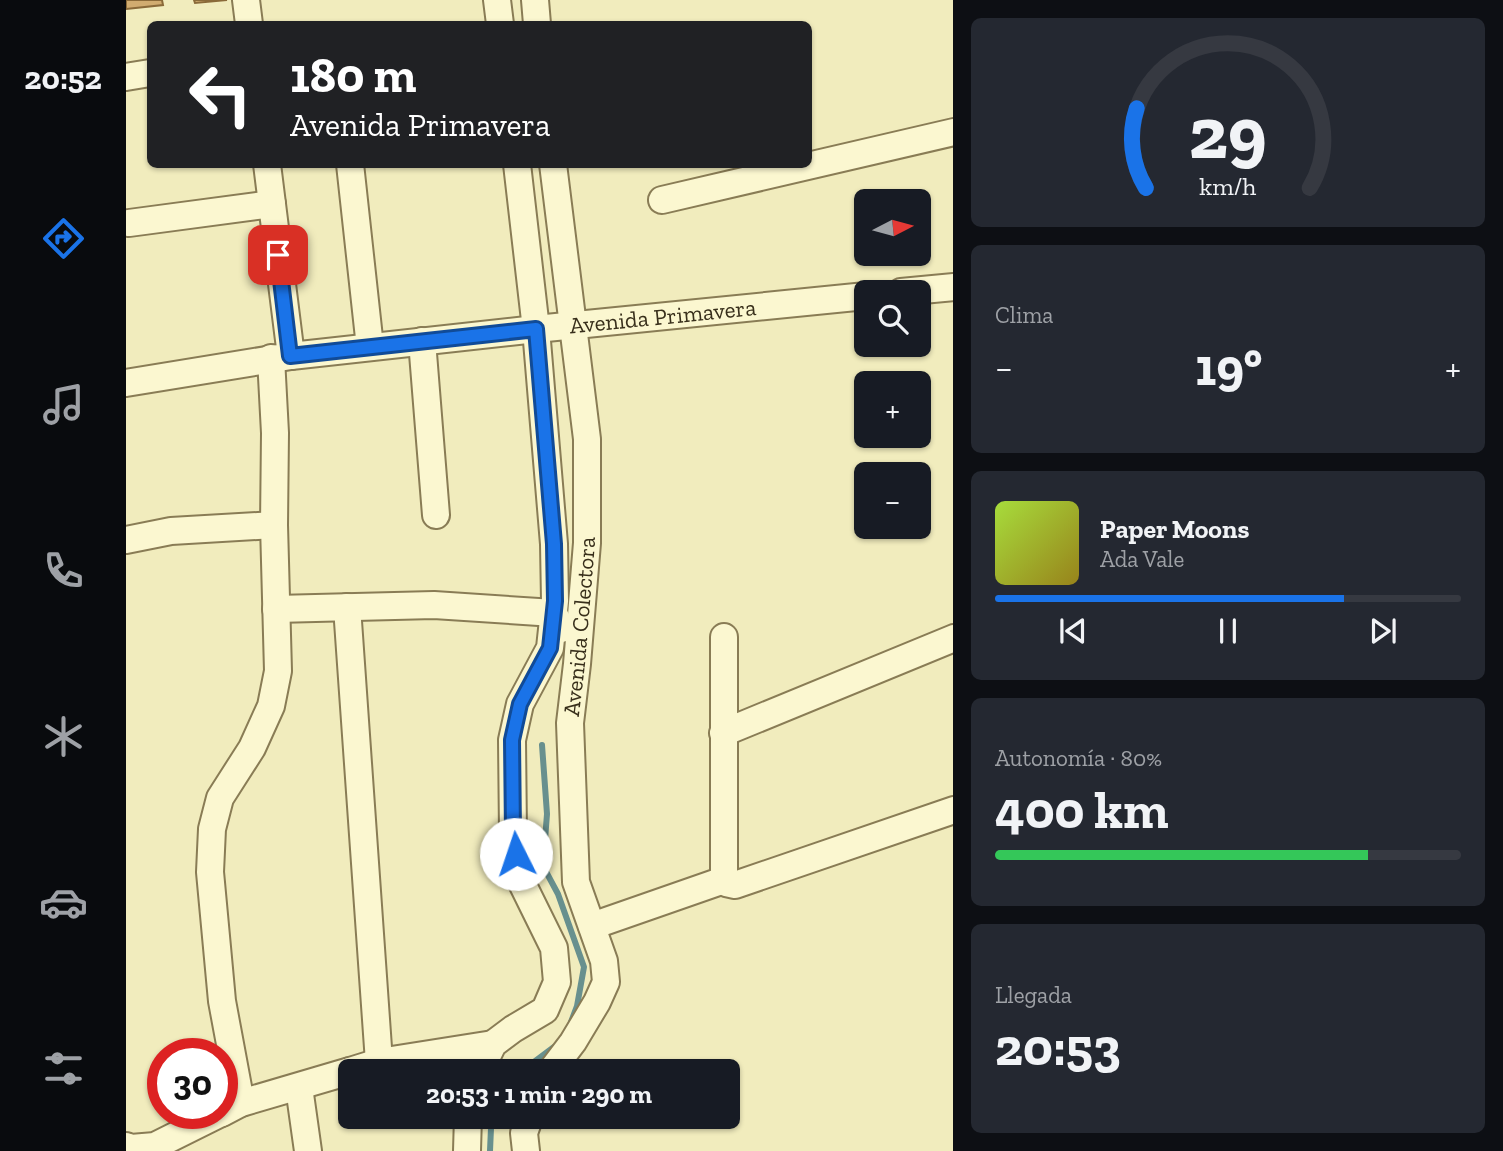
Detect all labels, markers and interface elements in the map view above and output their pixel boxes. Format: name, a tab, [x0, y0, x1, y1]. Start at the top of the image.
text: 180 m	[290, 46, 417, 105]
icon: left	[175, 49, 266, 140]
text: 20:52	[24, 59, 102, 97]
text: 29	[1189, 90, 1267, 178]
text: Avenida Primavera	[290, 106, 550, 144]
text: km/h	[1199, 171, 1257, 201]
north arrow	[854, 189, 931, 266]
map controls	[854, 189, 931, 539]
icon: directions	[39, 214, 88, 263]
pin	[248, 225, 308, 285]
icon: arrive	[259, 236, 297, 274]
button: search	[854, 280, 931, 357]
street label: Avenida Primavera	[568, 293, 757, 340]
text: Clima	[995, 301, 1053, 329]
text: 19°	[1195, 336, 1262, 398]
text: −	[995, 345, 1013, 391]
text: +	[1445, 345, 1461, 391]
button: +	[854, 371, 931, 448]
icon: music	[39, 380, 88, 429]
button: −	[854, 462, 931, 539]
text: Paper Moons	[1100, 513, 1249, 545]
street label: Avenida Colectora	[557, 537, 601, 718]
text: Ada Vale	[1100, 545, 1184, 573]
icon: phone	[39, 546, 88, 595]
icon: previous	[1054, 612, 1092, 650]
icon: pause	[1209, 612, 1247, 650]
icon: next	[1364, 612, 1402, 650]
icon: climate	[39, 712, 88, 761]
text: Autonomía · 80%	[995, 744, 1162, 772]
text: 400 km	[995, 779, 1169, 841]
position arrow	[479, 817, 553, 891]
icon: car	[39, 878, 88, 927]
text: Llegada	[995, 981, 1072, 1009]
text: 20:53	[995, 1016, 1121, 1078]
speed limit sign: 30	[147, 1038, 238, 1129]
icon: filters	[39, 1044, 88, 1093]
text: 20:53 · 1 min · 290 m	[426, 1078, 652, 1110]

